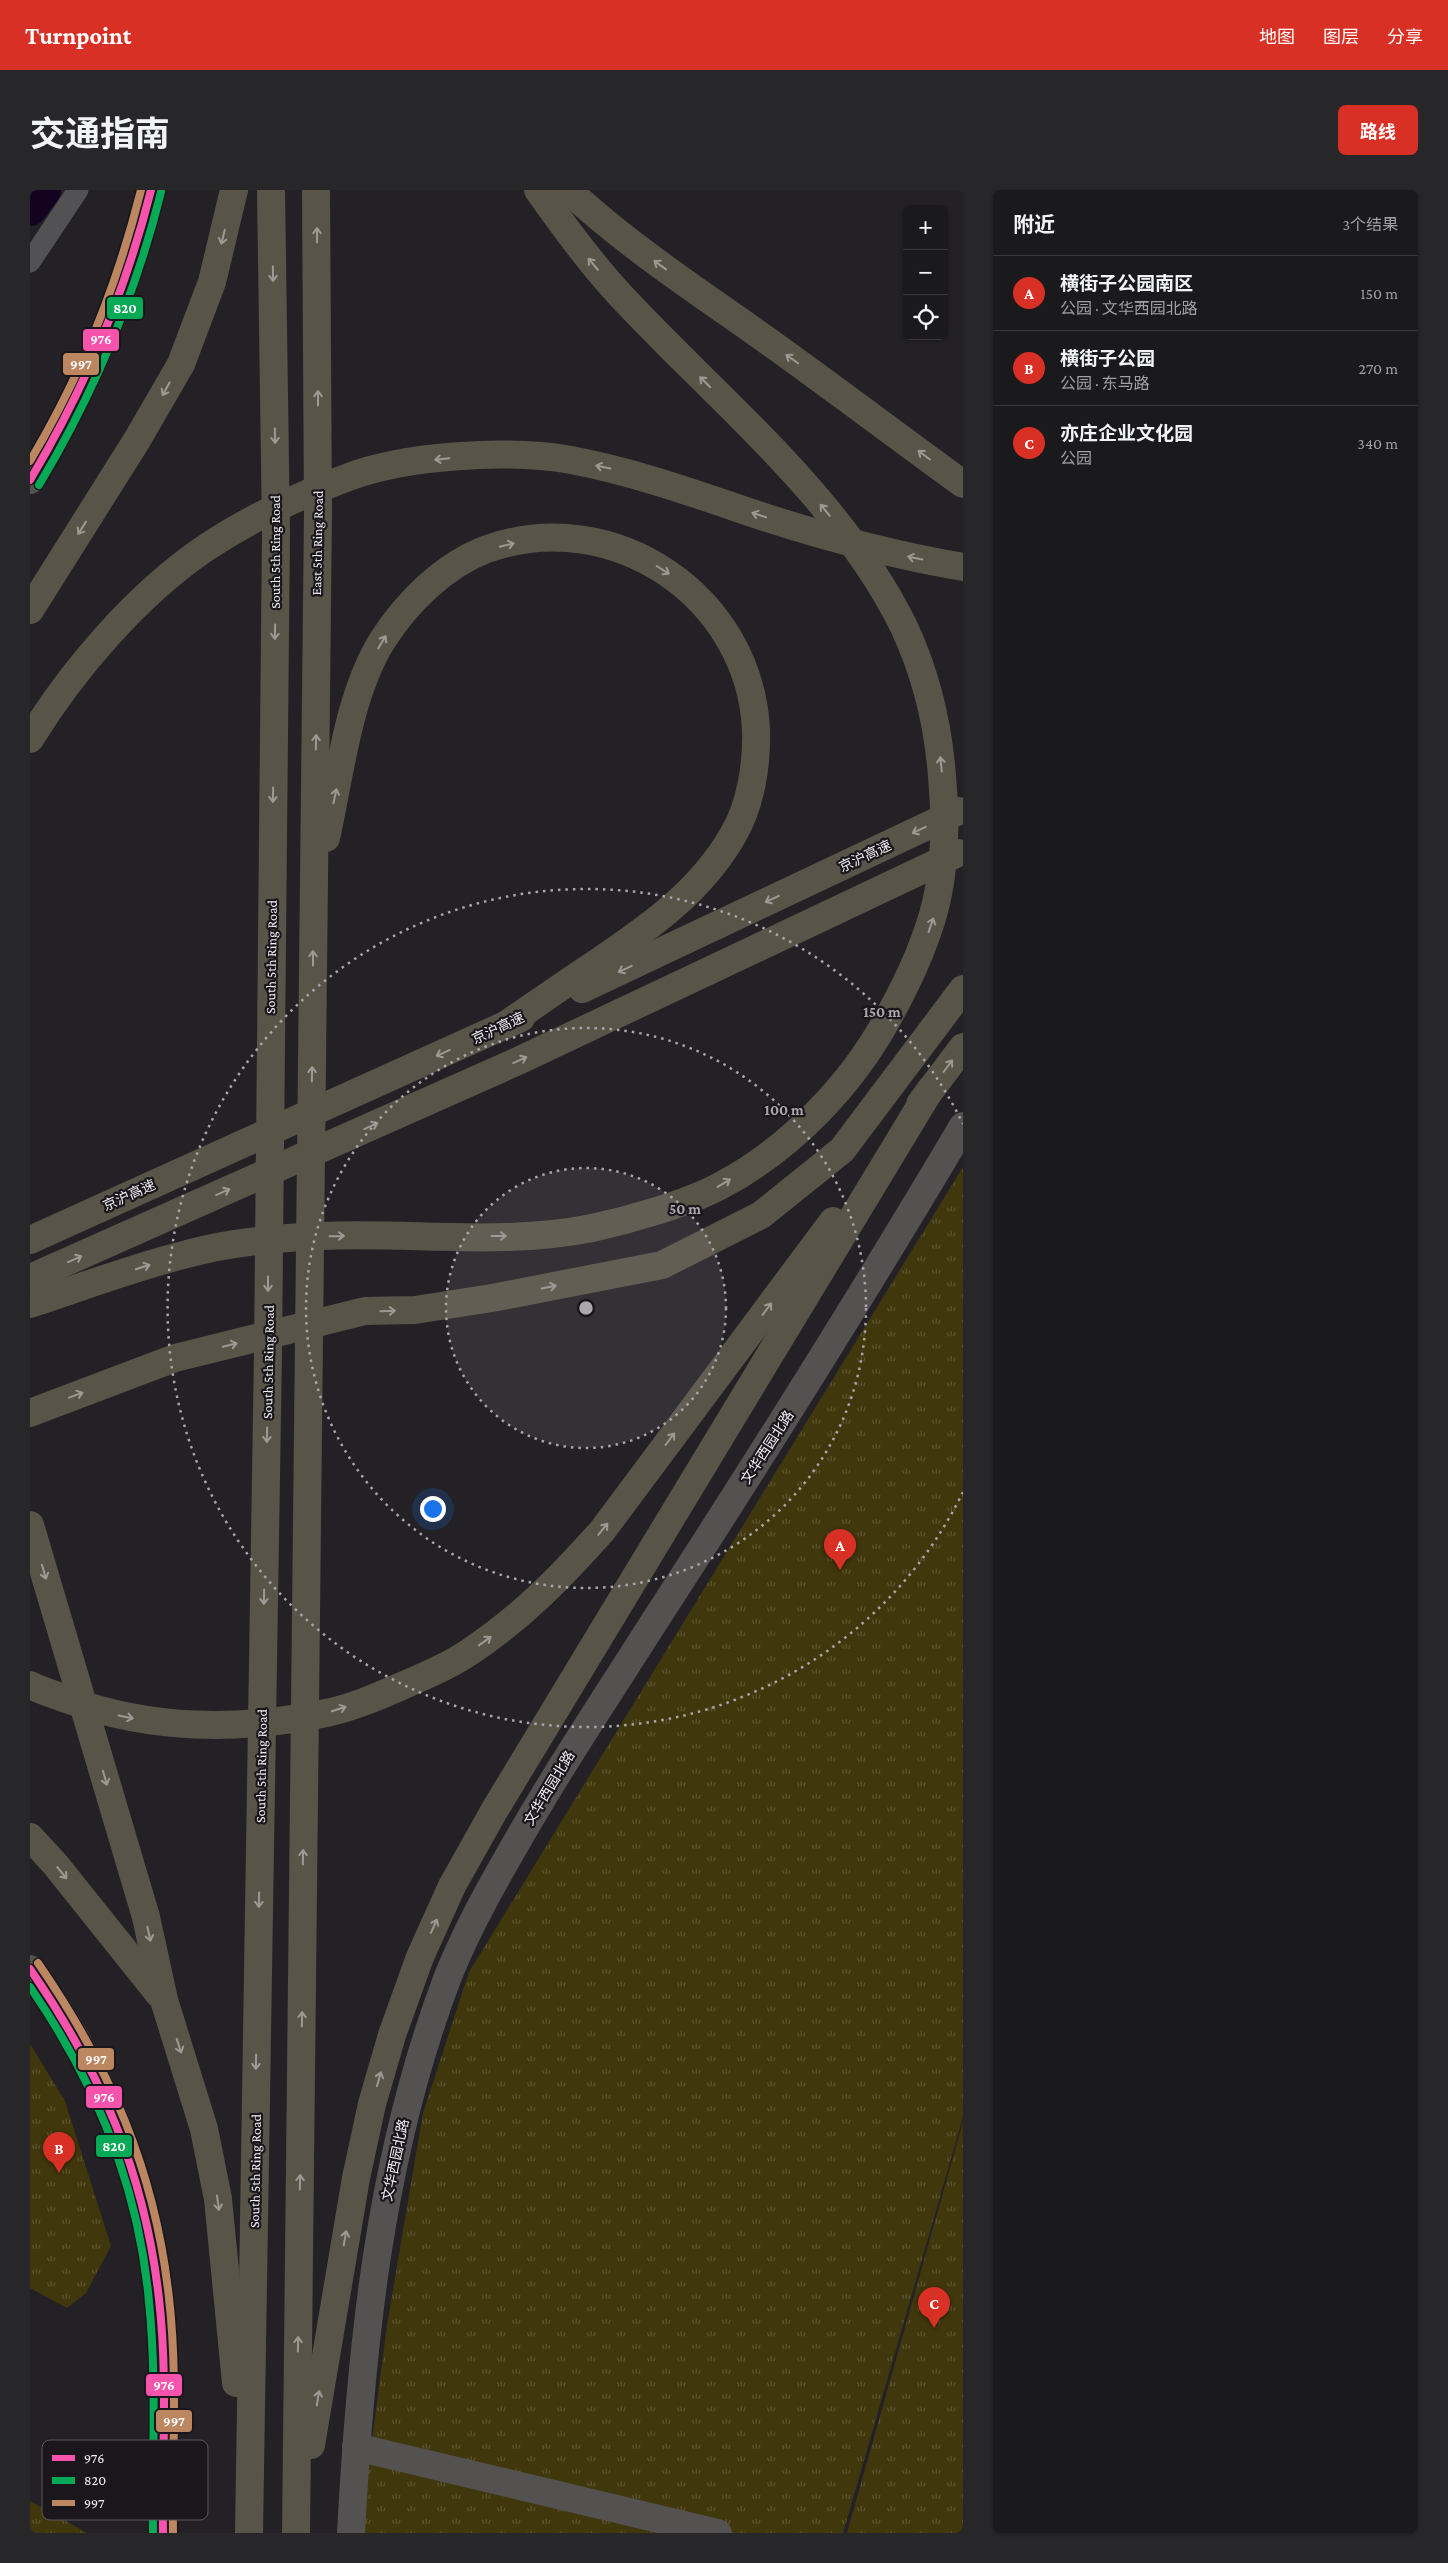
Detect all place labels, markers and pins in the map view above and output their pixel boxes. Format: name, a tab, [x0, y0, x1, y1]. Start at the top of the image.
centre of rings	[577, 1299, 595, 1317]
pin: A	[824, 1529, 856, 1570]
pin: B	[43, 2132, 75, 2173]
pin: C	[918, 2287, 950, 2328]

